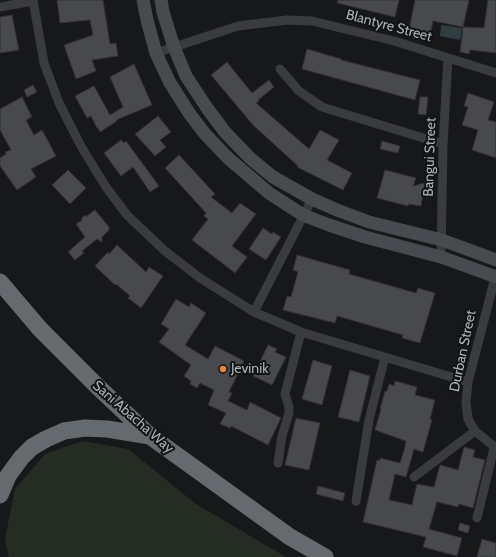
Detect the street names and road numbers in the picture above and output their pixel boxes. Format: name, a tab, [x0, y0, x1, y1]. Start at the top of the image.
street label: Blantyre Street	[344, 6, 434, 46]
street label: Bangui Street	[420, 117, 440, 197]
street label: Durban Street	[446, 309, 480, 393]
street label: Sani Abacha Way	[89, 377, 177, 457]

